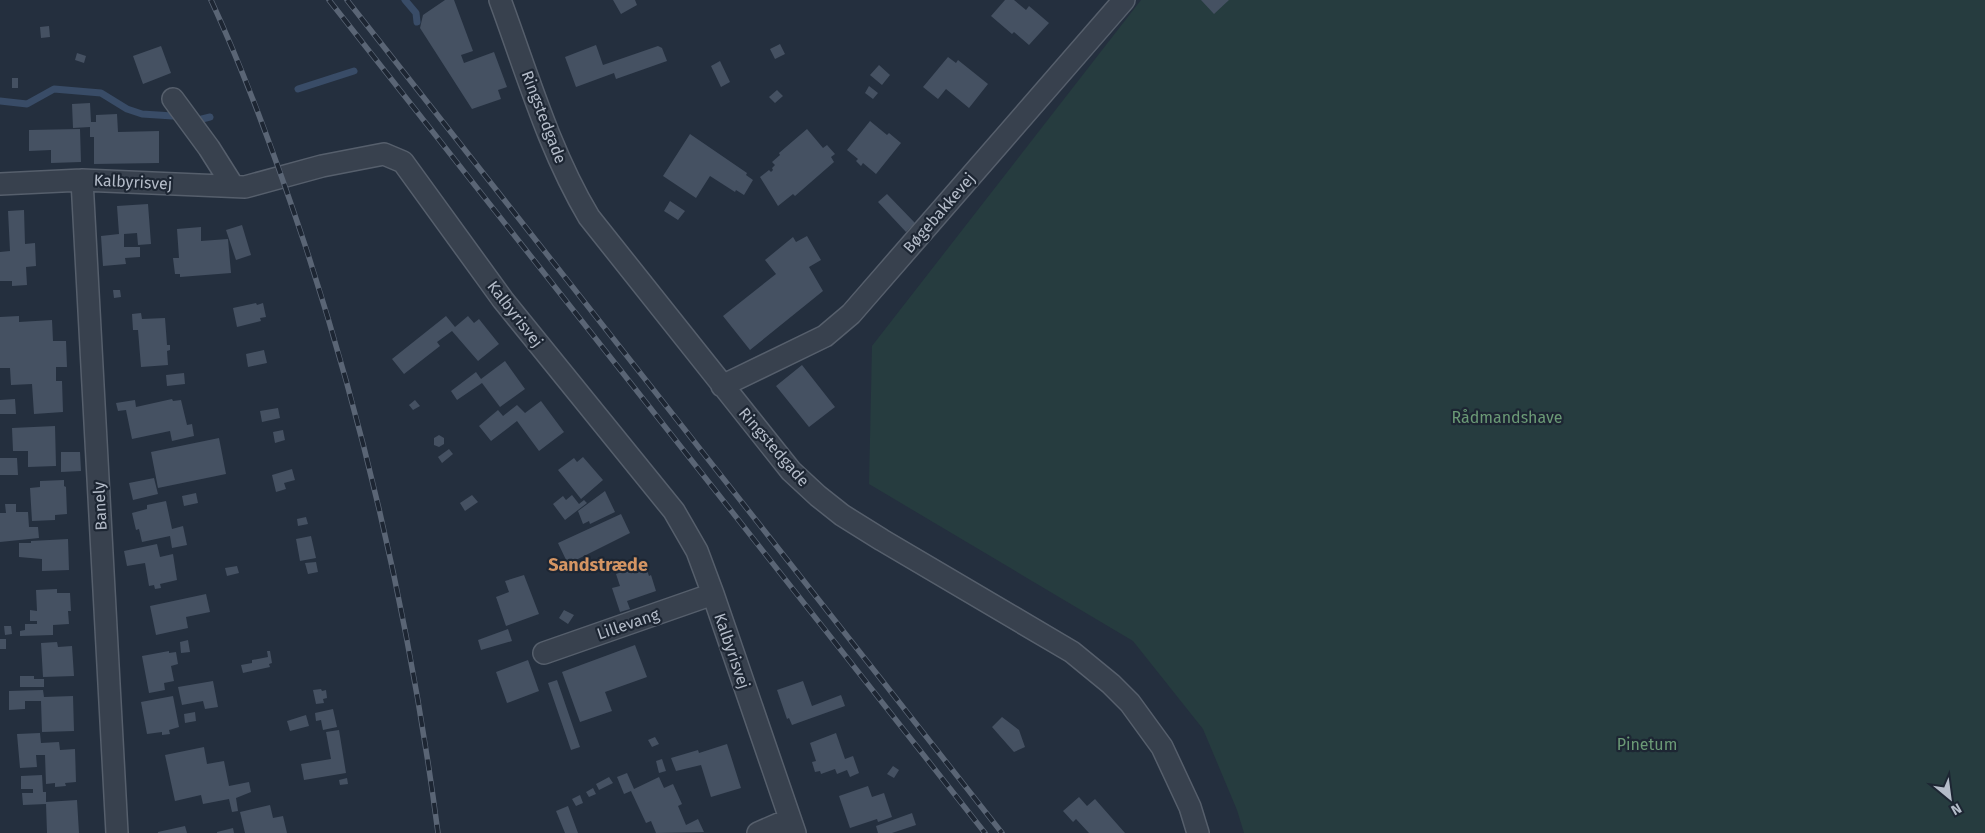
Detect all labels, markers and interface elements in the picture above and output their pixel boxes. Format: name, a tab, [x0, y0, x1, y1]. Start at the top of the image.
street label: Ringstedgade	[518, 68, 570, 166]
street label: Bøgebakkevej	[899, 169, 979, 257]
street label: Kalbyrisvej	[93, 170, 173, 194]
street label: Kalbyrisvej	[483, 277, 547, 351]
street label: Ringstedgade	[735, 404, 813, 490]
park label: Rådmandshave	[1452, 408, 1563, 427]
street label: Banely	[89, 481, 111, 531]
district label: Sandstræde	[548, 554, 648, 576]
street label: Lillevang	[594, 604, 662, 643]
street label: Kalbyrisvej	[710, 611, 754, 691]
park label: Pinetum	[1617, 735, 1677, 754]
north arrow	[1925, 773, 1975, 823]
text: N	[1948, 799, 1964, 819]

